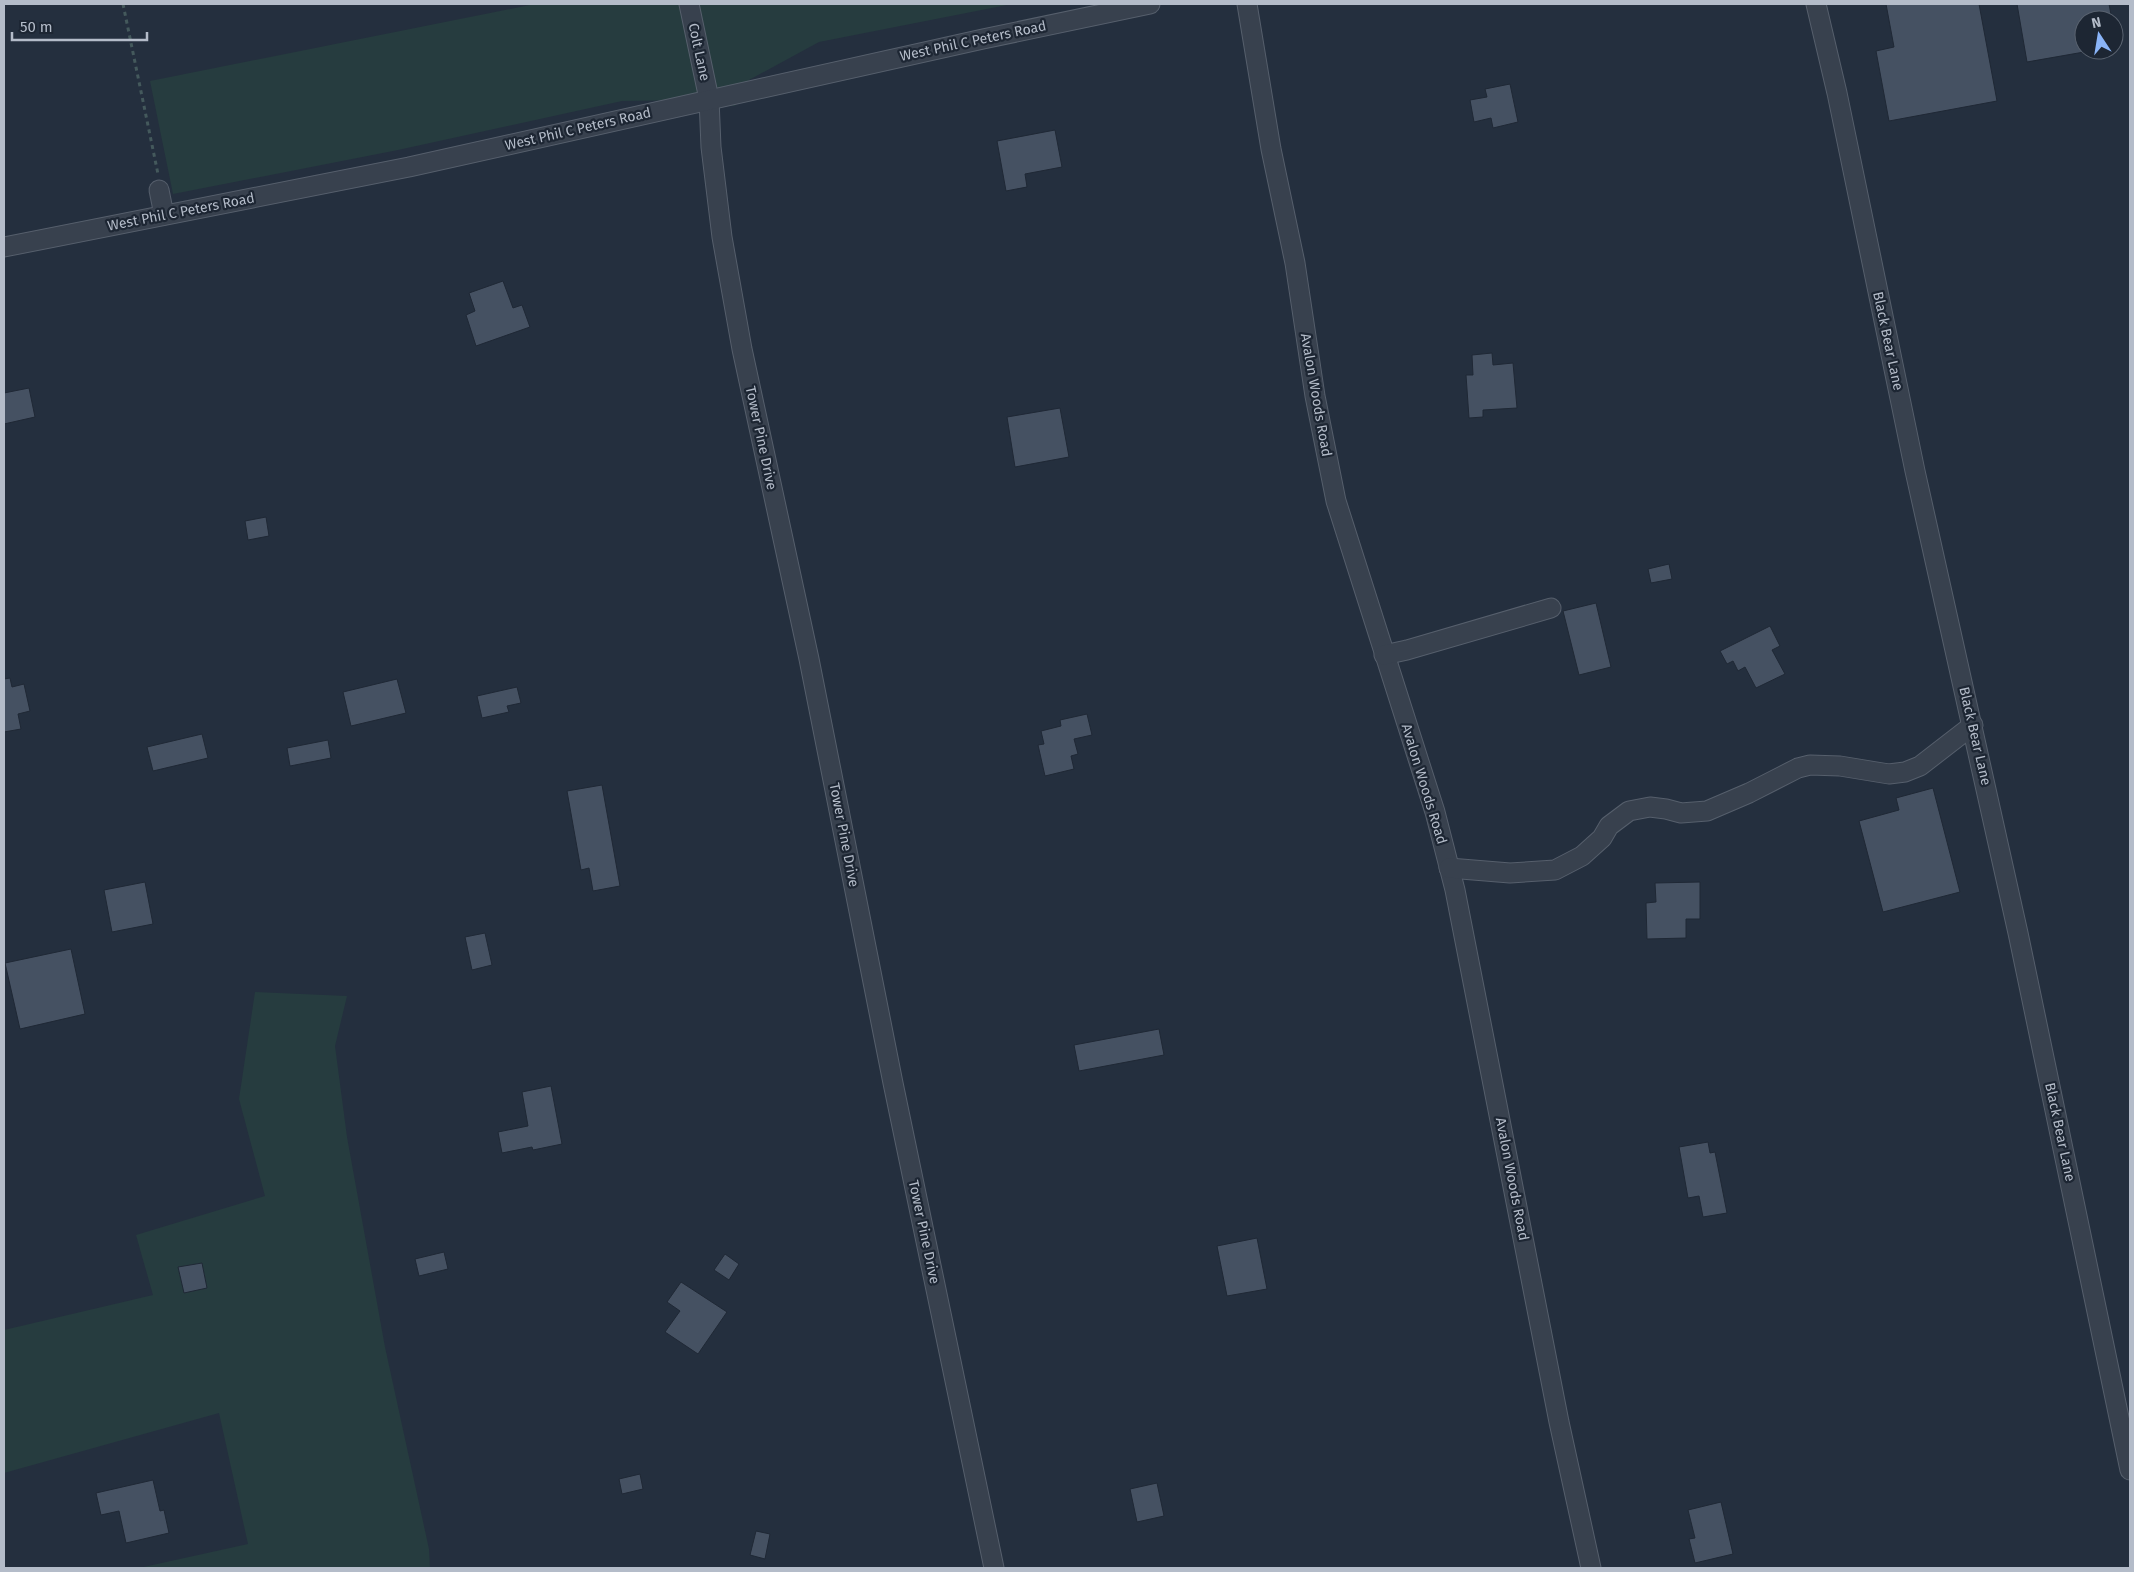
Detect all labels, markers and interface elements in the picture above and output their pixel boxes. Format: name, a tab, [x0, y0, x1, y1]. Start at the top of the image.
scale bar	[12, 10, 148, 42]
north arrow	[2074, 10, 2124, 60]
text: N	[2090, 13, 2103, 32]
street label: West Phil C Peters Road	[898, 17, 1048, 65]
text: 50 m	[20, 18, 53, 36]
street label: Colt Lane	[685, 21, 713, 83]
street label: West Phil C Peters Road	[503, 104, 653, 154]
street label: West Phil C Peters Road	[106, 189, 256, 235]
street label: Black Bear Lane	[1869, 290, 1907, 392]
street label: Avalon Woods Road	[1297, 332, 1335, 458]
street label: Tower Pine Drive	[742, 384, 780, 492]
street label: Black Bear Lane	[1955, 685, 1995, 787]
street label: Avalon Woods Road	[1398, 722, 1450, 846]
street label: Tower Pine Drive	[826, 781, 862, 889]
street label: Black Bear Lane	[2041, 1081, 2079, 1183]
street label: Avalon Woods Road	[1492, 1116, 1532, 1242]
street label: Tower Pine Drive	[905, 1178, 943, 1286]

